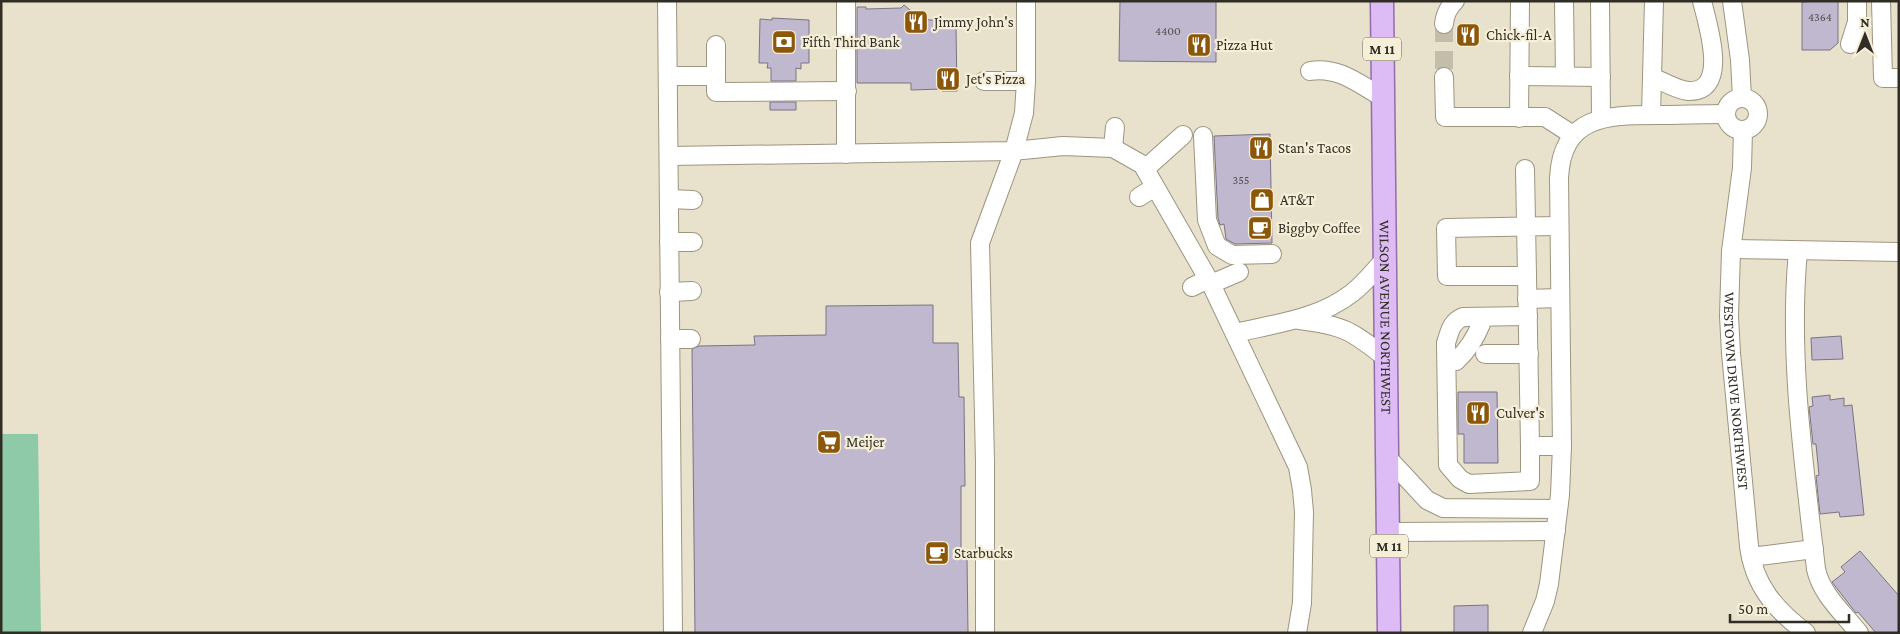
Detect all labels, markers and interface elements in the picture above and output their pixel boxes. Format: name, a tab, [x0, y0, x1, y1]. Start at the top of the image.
restaurant icon: Jimmy John's	[903, 9, 929, 35]
house number: 4364	[1808, 10, 1832, 24]
north arrow	[1840, 10, 1890, 60]
place label: Jimmy John's	[932, 14, 1014, 31]
text: N	[1860, 14, 1870, 30]
restaurant icon: Chick-fil-A	[1455, 22, 1481, 48]
house number: 4400	[1155, 24, 1181, 38]
place label: Chick-fil-A	[1486, 27, 1552, 43]
bank icon: Fifth Third Bank	[771, 29, 797, 55]
restaurant icon: Pizza Hut	[1186, 32, 1212, 58]
place label: Fifth Third Bank	[802, 34, 901, 50]
place label: Pizza Hut	[1216, 37, 1274, 53]
road number: M 11	[1363, 38, 1401, 61]
restaurant icon: Jet's Pizza	[935, 66, 961, 92]
place label: Jet's Pizza	[964, 71, 1025, 88]
restaurant icon: Stan's Tacos	[1248, 135, 1274, 161]
place label: Stan's Tacos	[1278, 140, 1351, 156]
house number: 355	[1233, 173, 1249, 187]
shop icon: AT&T	[1249, 187, 1275, 213]
place label: AT&T	[1280, 192, 1314, 208]
cafe icon: Biggby Coffee	[1247, 215, 1273, 241]
place label: Biggby Coffee	[1278, 220, 1361, 237]
street label: WILSON AVENUE NORTHWEST	[1376, 220, 1395, 414]
street label: WESTOWN DRIVE NORTHWEST	[1721, 292, 1752, 491]
restaurant icon: Culver's	[1465, 400, 1491, 426]
place label: Culver's	[1496, 405, 1545, 421]
supermarket icon: Meijer	[816, 429, 842, 455]
place label: Meijer	[846, 434, 885, 451]
road number: M 11	[1370, 534, 1408, 558]
cafe icon: Starbucks	[924, 540, 950, 566]
place label: Starbucks	[954, 545, 1013, 561]
scale bar	[1730, 592, 1849, 624]
text: 50 m	[1738, 601, 1768, 617]

